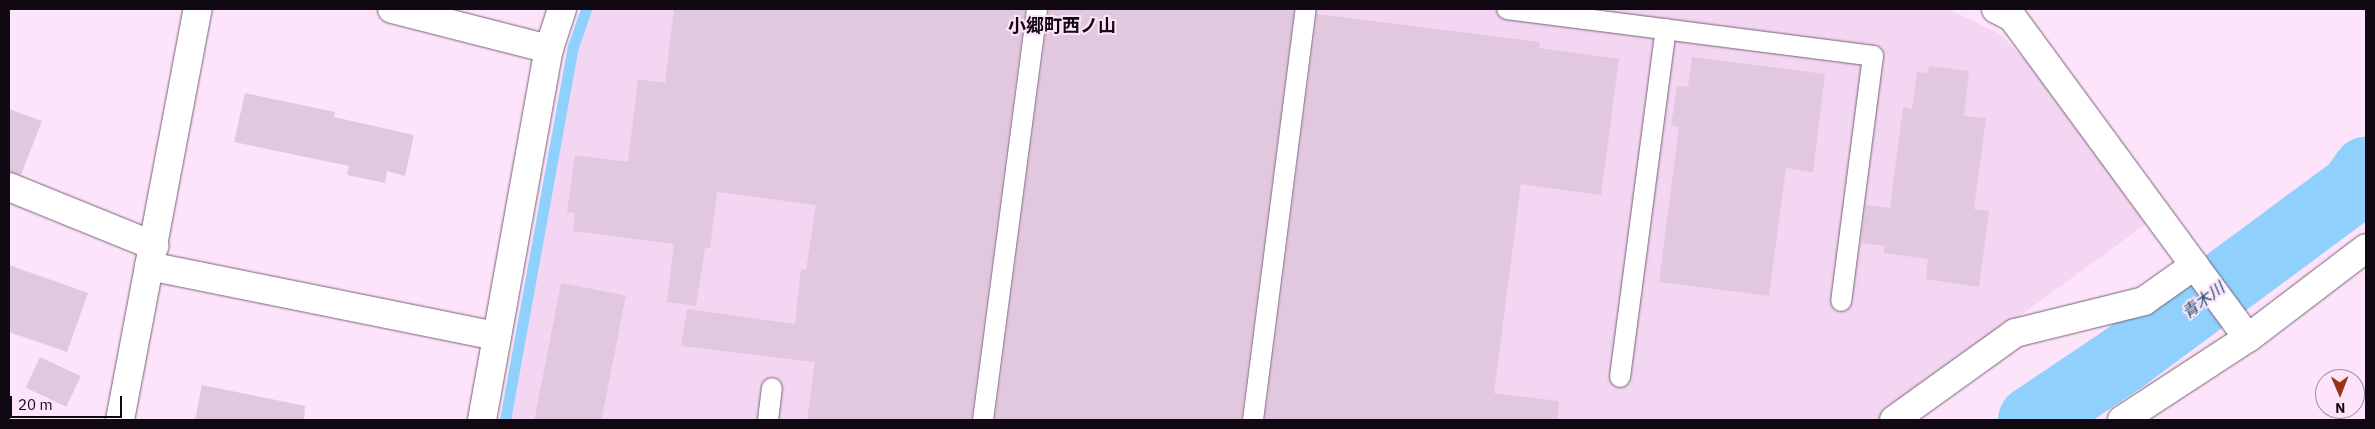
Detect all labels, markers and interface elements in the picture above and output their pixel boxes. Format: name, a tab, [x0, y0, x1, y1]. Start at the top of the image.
district label: 小郷町西ノ山	[1008, 15, 1116, 37]
water label: 青木川	[2178, 278, 2228, 322]
north arrow	[2315, 369, 2365, 419]
scale bar	[12, 386, 125, 418]
text: 20 m	[18, 395, 53, 414]
text: N	[2335, 399, 2345, 417]

